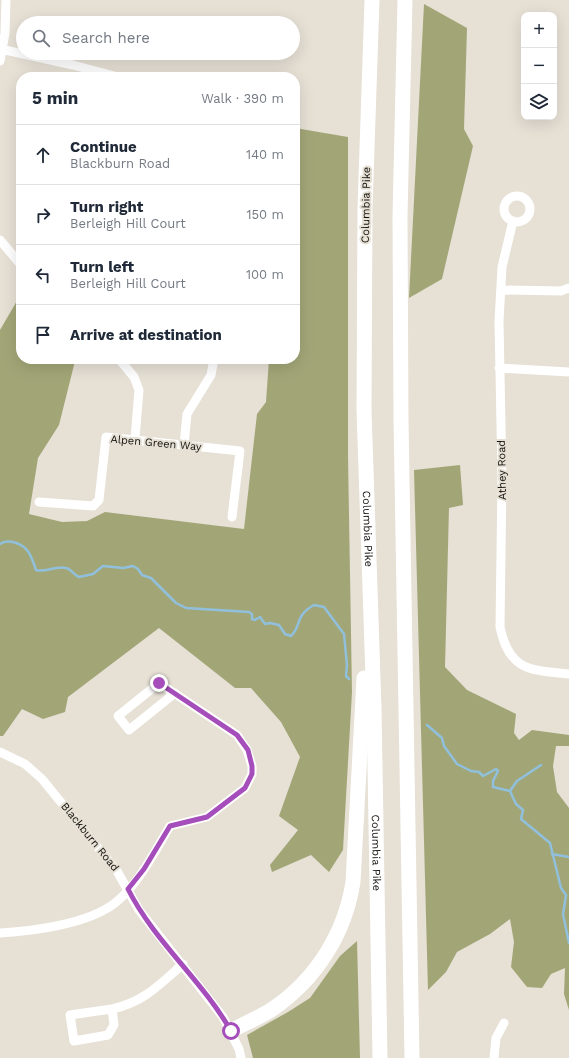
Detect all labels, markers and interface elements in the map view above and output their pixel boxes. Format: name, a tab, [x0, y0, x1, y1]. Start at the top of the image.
map controls	[521, 12, 557, 120]
button: +	[521, 12, 557, 48]
search box	[16, 16, 300, 60]
icon: search	[30, 27, 52, 49]
text: Search here	[62, 29, 150, 47]
button: −	[521, 48, 557, 84]
button: layers	[521, 84, 557, 120]
text: 5 min	[32, 88, 78, 108]
text: Walk · 390 m	[201, 91, 284, 106]
text: Continue	[70, 138, 137, 156]
icon: ahead	[32, 144, 54, 166]
text: 140 m	[246, 147, 284, 162]
text: Blackburn Road	[70, 156, 170, 171]
street label: Columbia Pike	[359, 167, 373, 243]
text: Turn right	[70, 198, 143, 216]
icon: right	[32, 204, 54, 226]
text: 150 m	[246, 207, 284, 222]
text: Berleigh Hill Court	[70, 216, 186, 231]
text: Turn left	[70, 258, 134, 276]
icon: left	[32, 264, 54, 286]
text: 100 m	[246, 267, 284, 282]
text: Berleigh Hill Court	[70, 276, 186, 291]
icon: arrive	[32, 324, 54, 346]
text: Arrive at destination	[70, 326, 222, 344]
street label: Alpen Green Way	[110, 433, 202, 453]
street label: Athey Road	[495, 440, 509, 500]
street label: Columbia Pike	[360, 490, 376, 567]
route end	[150, 674, 168, 692]
street label: Blackburn Road	[58, 800, 122, 874]
street label: Columbia Pike	[369, 814, 384, 891]
route start	[222, 1022, 240, 1040]

